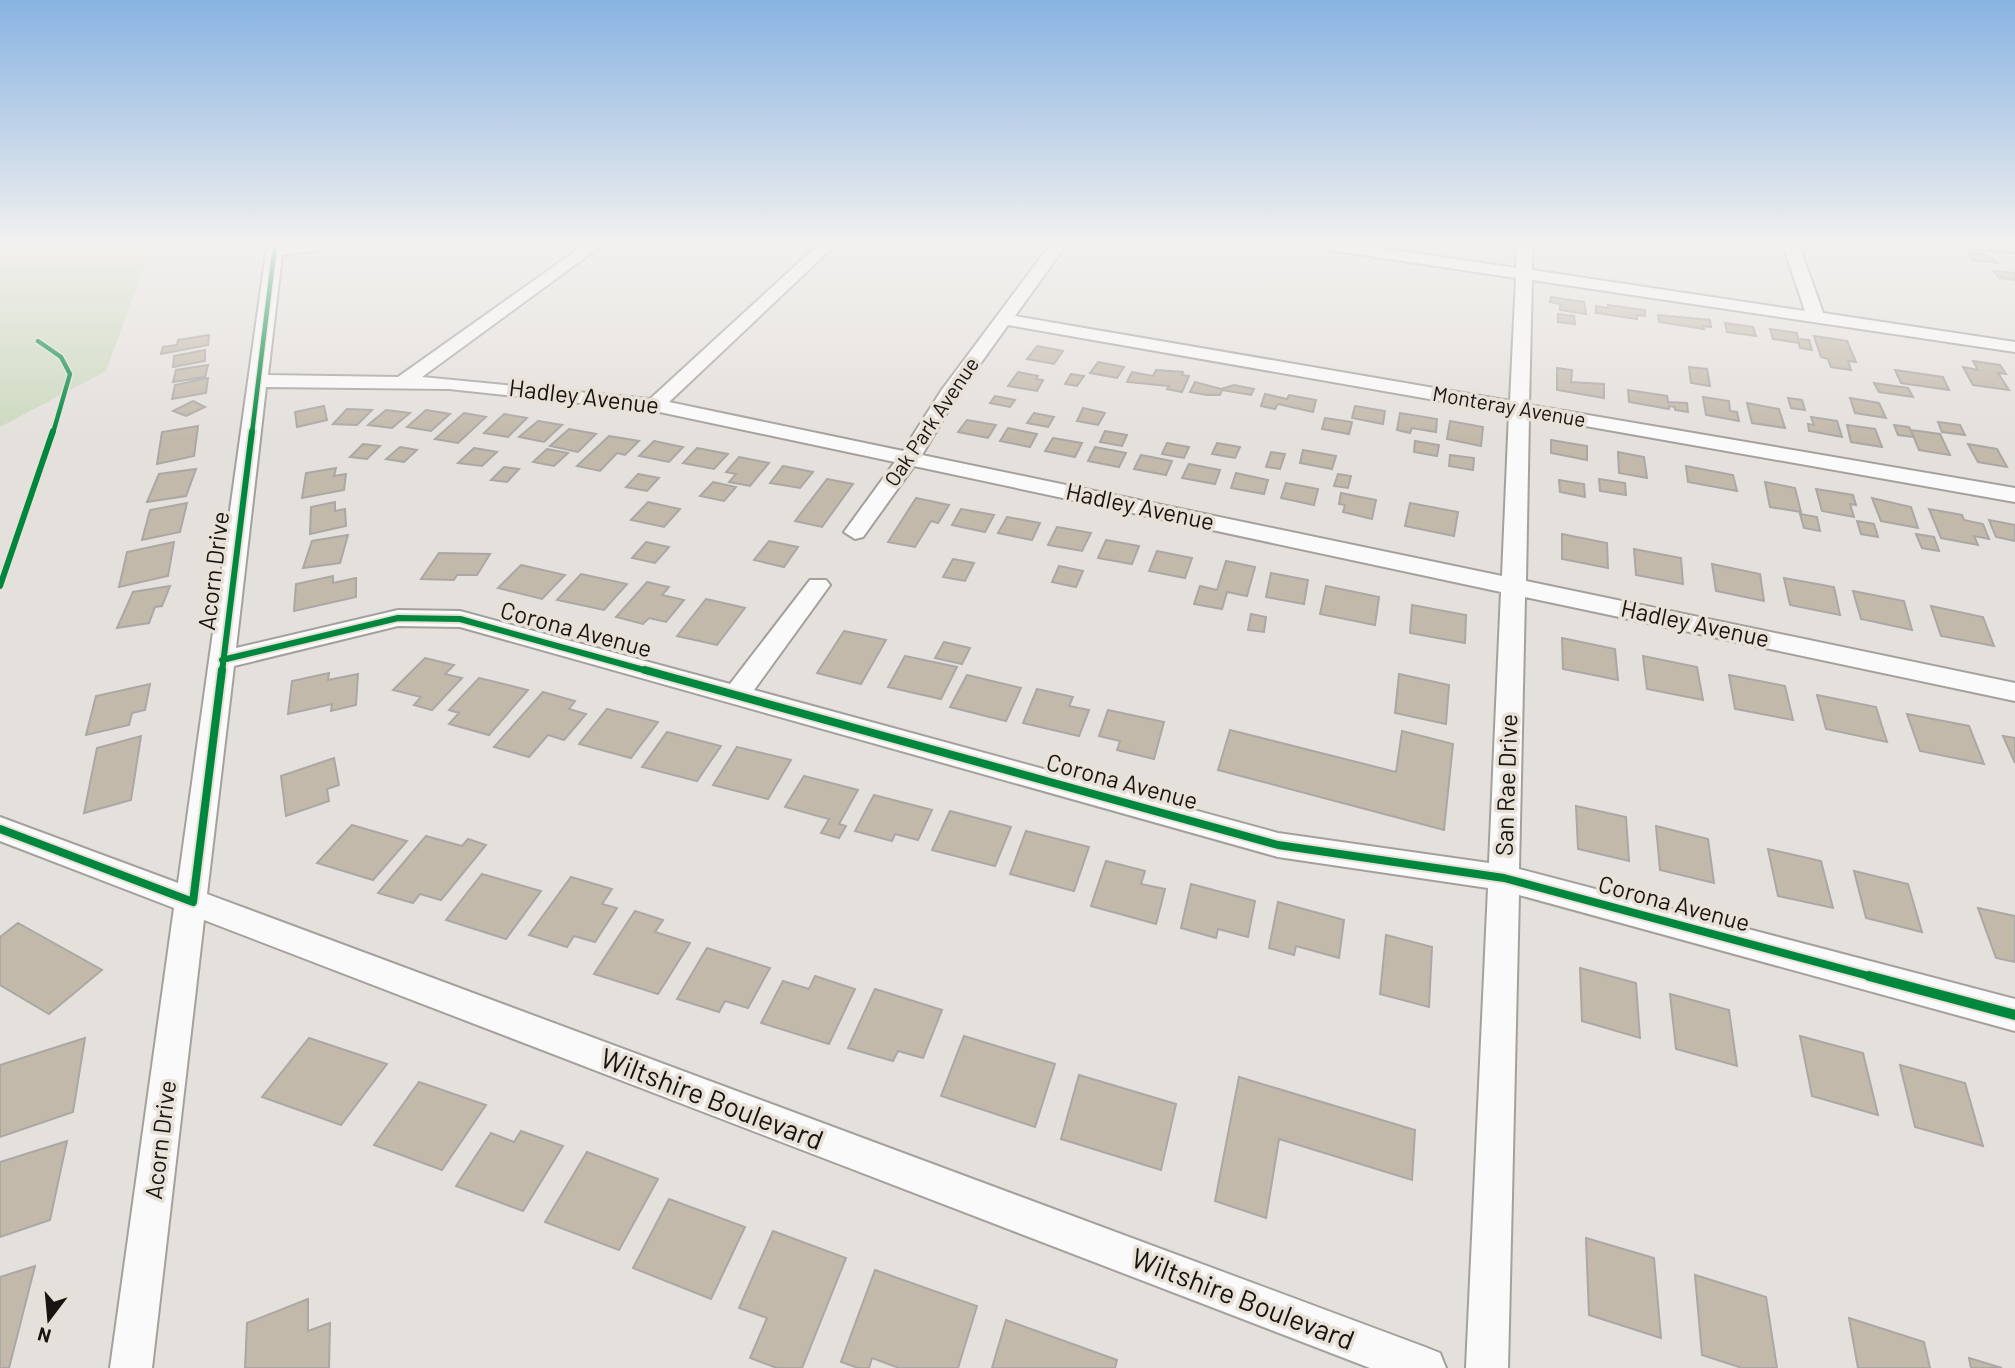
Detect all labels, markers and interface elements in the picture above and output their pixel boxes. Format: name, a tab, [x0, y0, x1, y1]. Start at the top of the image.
street label: Oak Park Avenue	[878, 352, 983, 491]
street label: Hadley Avenue	[507, 372, 661, 419]
street label: Monteray Avenue	[1431, 380, 1588, 431]
street label: Hadley Avenue	[1063, 476, 1217, 535]
street label: Acorn Drive	[191, 510, 234, 632]
street label: Hadley Avenue	[1618, 593, 1772, 652]
street label: Corona Avenue	[497, 594, 655, 663]
street label: San Rae Drive	[1489, 713, 1522, 856]
street label: Corona Avenue	[1043, 746, 1201, 815]
street label: Corona Avenue	[1595, 868, 1753, 937]
street label: Wiltshire Boulevard	[596, 1040, 829, 1156]
street label: Acorn Drive	[138, 1079, 181, 1201]
street label: Wiltshire Boulevard	[1127, 1240, 1360, 1356]
north arrow	[14, 1284, 84, 1354]
text: N	[35, 1323, 53, 1349]

